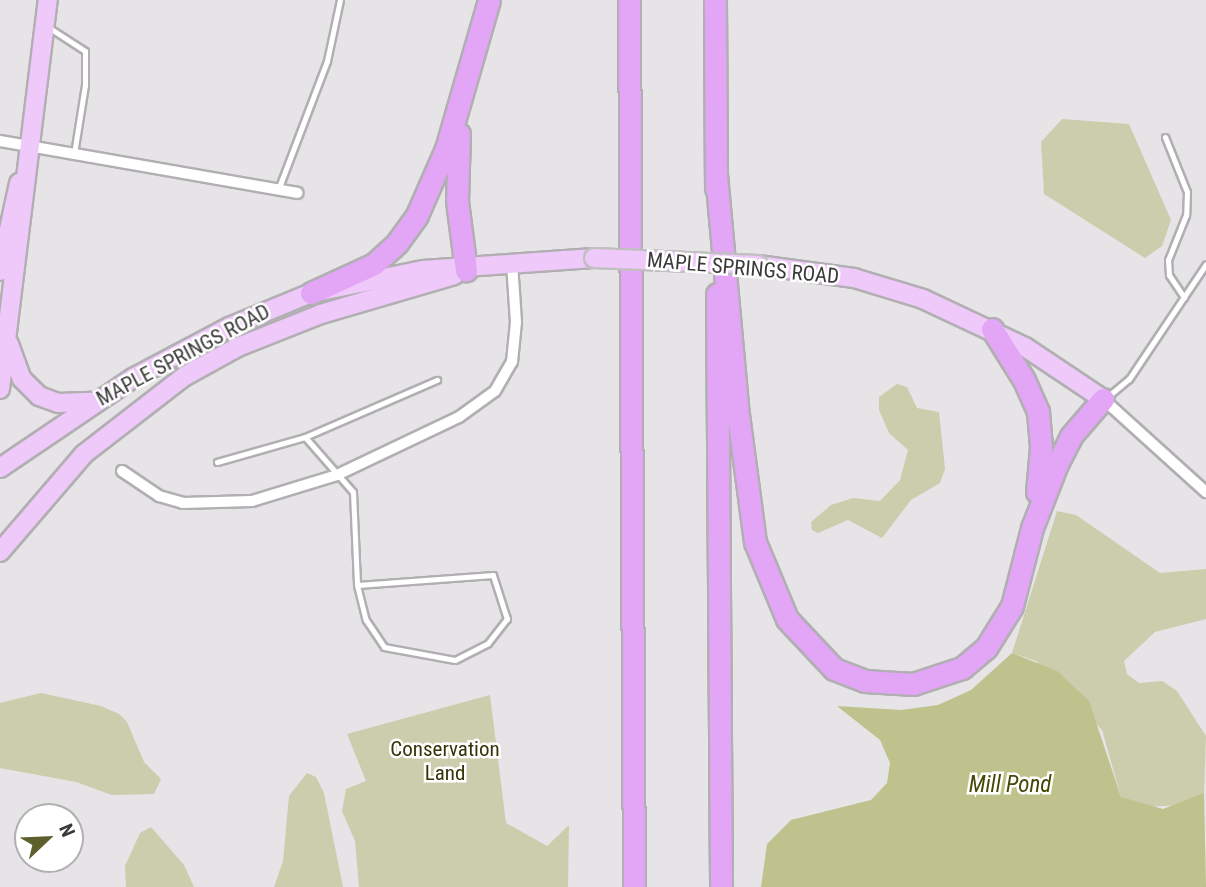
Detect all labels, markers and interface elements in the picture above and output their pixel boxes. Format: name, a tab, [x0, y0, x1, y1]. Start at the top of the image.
street label: MAPLE SPRINGS ROAD	[646, 247, 840, 289]
street label: MAPLE SPRINGS ROAD	[92, 299, 274, 411]
park label: Conservation Land	[390, 736, 500, 786]
water label: Mill Pond	[969, 771, 1051, 799]
north arrow	[14, 803, 84, 873]
text: N	[54, 821, 80, 840]

